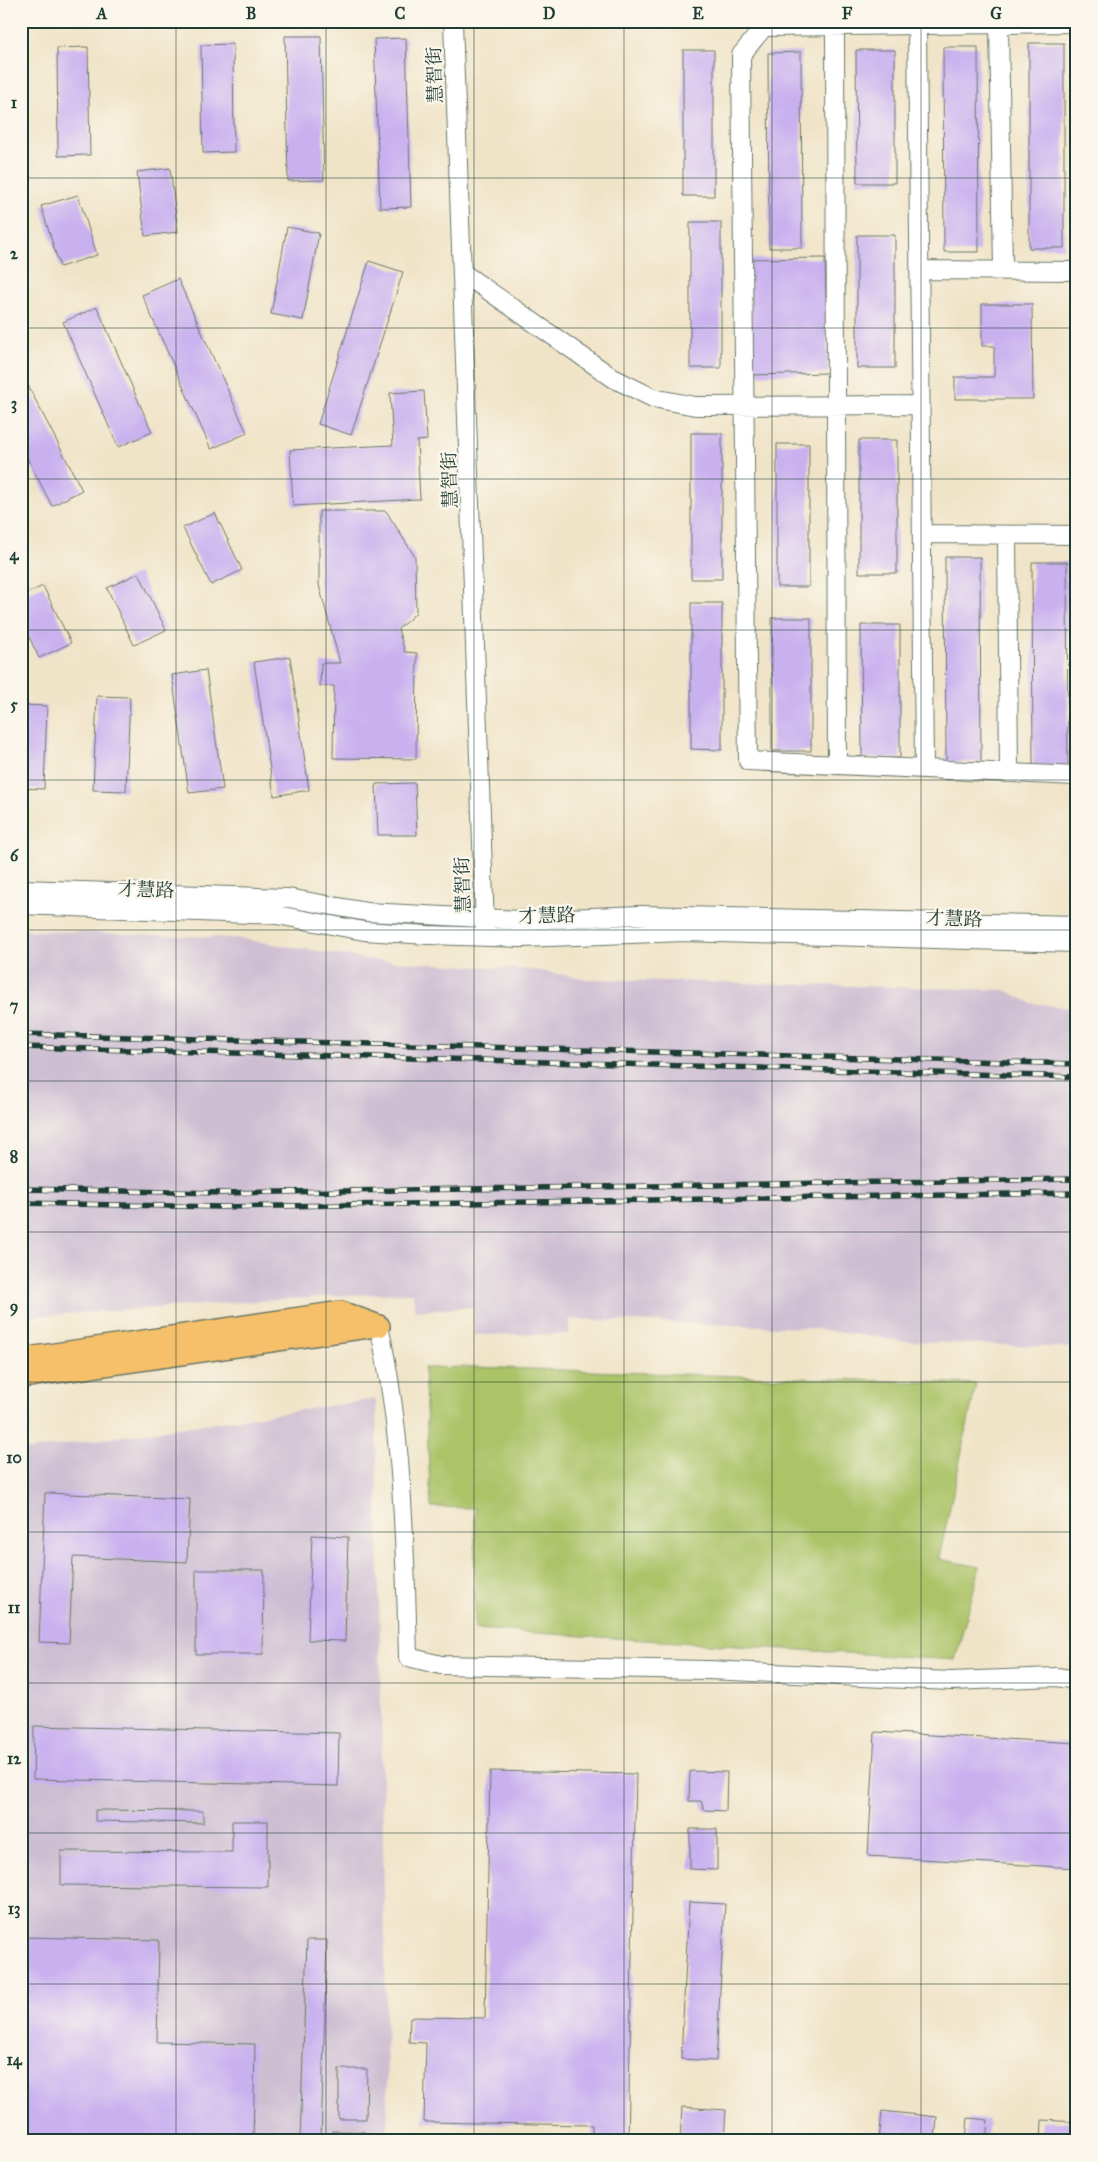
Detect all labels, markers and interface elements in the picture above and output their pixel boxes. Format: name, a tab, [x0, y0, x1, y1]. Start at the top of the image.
text: A	[96, 4, 108, 23]
text: B	[246, 4, 256, 23]
text: C	[395, 4, 406, 23]
text: D	[543, 4, 556, 23]
text: E	[692, 4, 704, 23]
text: F	[842, 4, 853, 23]
text: G	[990, 4, 1002, 23]
street label: 慧智街	[422, 46, 447, 104]
text: 1	[11, 93, 18, 112]
text: 2	[10, 244, 19, 263]
text: 3	[11, 394, 17, 414]
street label: 慧智街	[437, 451, 462, 509]
text: 4	[10, 545, 20, 565]
text: 5	[10, 695, 18, 714]
text: 6	[10, 846, 19, 865]
street label: 慧智街	[450, 856, 475, 914]
street label: 才慧路	[117, 877, 175, 902]
street label: 才慧路	[518, 903, 576, 928]
street label: 才慧路	[925, 906, 983, 931]
text: 7	[10, 996, 19, 1015]
text: 8	[10, 1147, 18, 1166]
text: 9	[10, 1297, 18, 1317]
text: 10	[6, 1448, 22, 1467]
text: 11	[8, 1598, 21, 1617]
text: 12	[7, 1749, 22, 1768]
text: 13	[8, 1899, 20, 1919]
text: 14	[6, 2050, 23, 2070]

